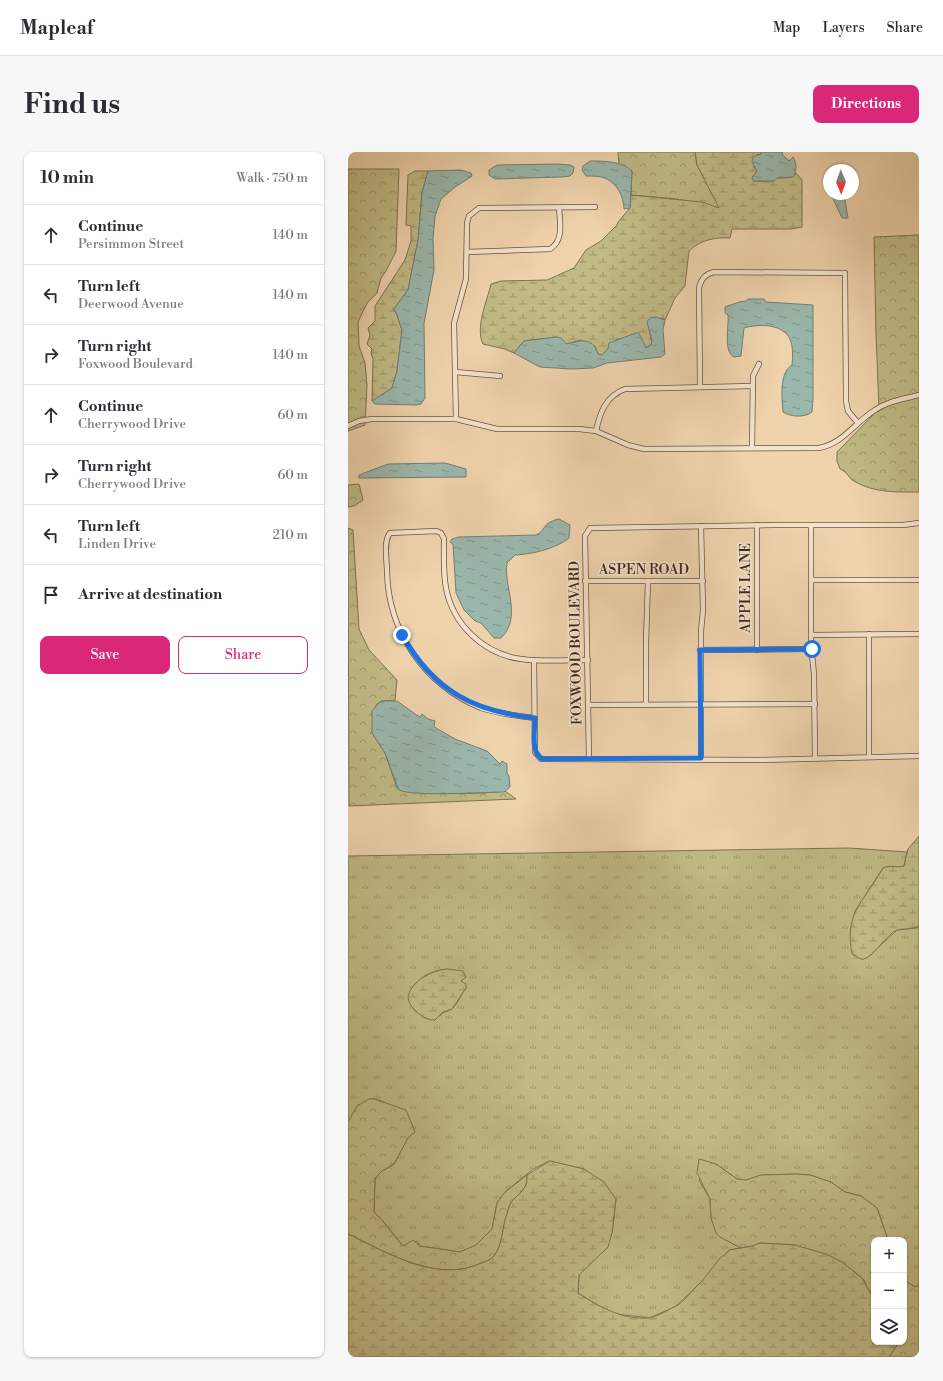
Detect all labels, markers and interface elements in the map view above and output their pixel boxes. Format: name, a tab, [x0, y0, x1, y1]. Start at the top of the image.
text: Mapleaf	[20, 16, 93, 40]
text: Map	[773, 19, 800, 37]
text: Layers	[822, 19, 865, 37]
text: Share	[887, 19, 923, 37]
button: Directions	[813, 85, 919, 123]
text: Find us	[24, 87, 120, 122]
north arrow	[823, 164, 859, 200]
text: 10 min	[40, 167, 94, 189]
text: Walk · 750 m	[236, 170, 308, 186]
text: Continue	[78, 217, 143, 236]
icon: ahead	[40, 224, 62, 246]
text: 140 m	[272, 227, 308, 243]
text: Persimmon Street	[78, 236, 184, 252]
text: Turn left	[78, 277, 140, 296]
icon: left	[40, 284, 62, 306]
text: 140 m	[272, 287, 308, 303]
text: Deerwood Avenue	[78, 296, 184, 312]
text: Turn right	[78, 337, 152, 356]
icon: right	[40, 344, 62, 366]
text: 140 m	[272, 347, 308, 363]
text: Foxwood Boulevard	[78, 356, 193, 372]
text: Continue	[78, 397, 143, 416]
icon: ahead	[40, 404, 62, 426]
text: 60 m	[277, 407, 308, 423]
text: Cherrywood Drive	[78, 416, 186, 432]
text: Turn right	[78, 457, 152, 476]
icon: right	[40, 464, 62, 486]
text: 60 m	[277, 467, 308, 483]
text: Cherrywood Drive	[78, 476, 186, 492]
text: Turn left	[78, 517, 140, 536]
icon: left	[40, 524, 62, 546]
text: 210 m	[273, 527, 308, 543]
text: Linden Drive	[78, 536, 156, 552]
street label: APPLE LANE	[737, 543, 755, 634]
street label: FOXWOOD BOULEVARD	[566, 561, 586, 725]
street label: ASPEN ROAD	[598, 561, 689, 579]
icon: arrive	[40, 584, 62, 606]
text: Arrive at destination	[78, 585, 222, 604]
route end	[393, 626, 411, 644]
button: Save	[40, 636, 170, 674]
button: Share	[178, 636, 308, 674]
route start	[803, 640, 821, 658]
map controls	[871, 1237, 907, 1345]
button: +	[871, 1237, 907, 1273]
button: −	[871, 1273, 907, 1309]
button: layers	[871, 1309, 907, 1345]

